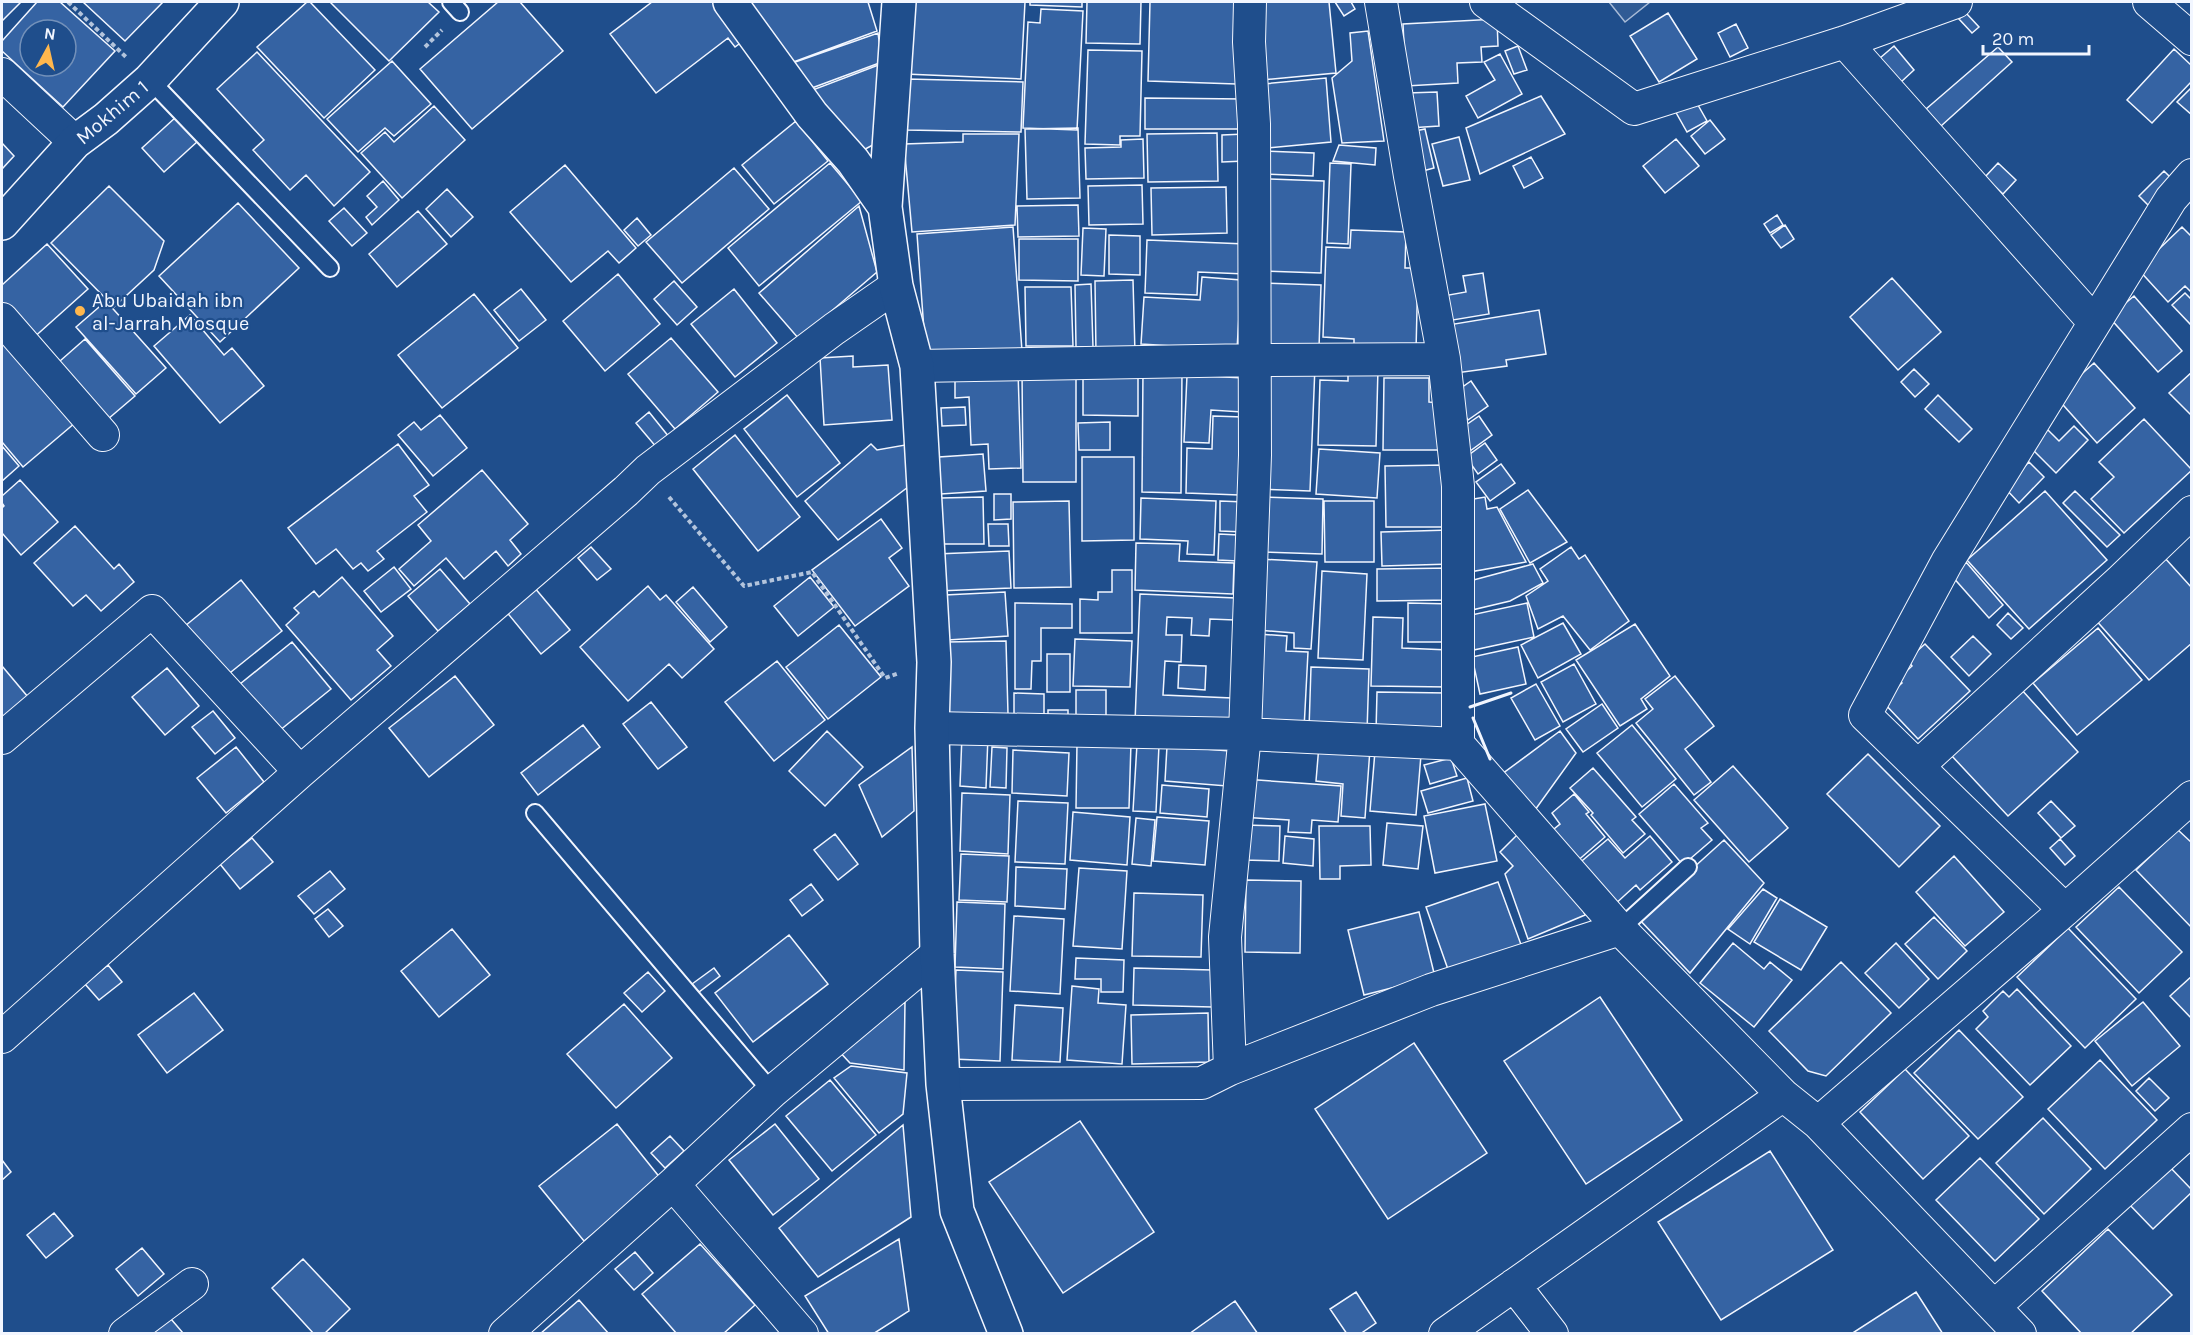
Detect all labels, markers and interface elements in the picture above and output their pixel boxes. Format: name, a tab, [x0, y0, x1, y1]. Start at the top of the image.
north arrow	[18, 18, 78, 78]
scale bar	[1983, 18, 2090, 56]
text: N	[43, 23, 57, 44]
text: 20 m	[1992, 28, 2034, 50]
street label: Mokhim 1	[72, 76, 153, 149]
place label: Abu Ubaidah ibn al-Jarrah Mosque	[92, 289, 249, 335]
marker: Abu Ubaidah ibn al-Jarrah Mosque	[73, 304, 87, 318]

